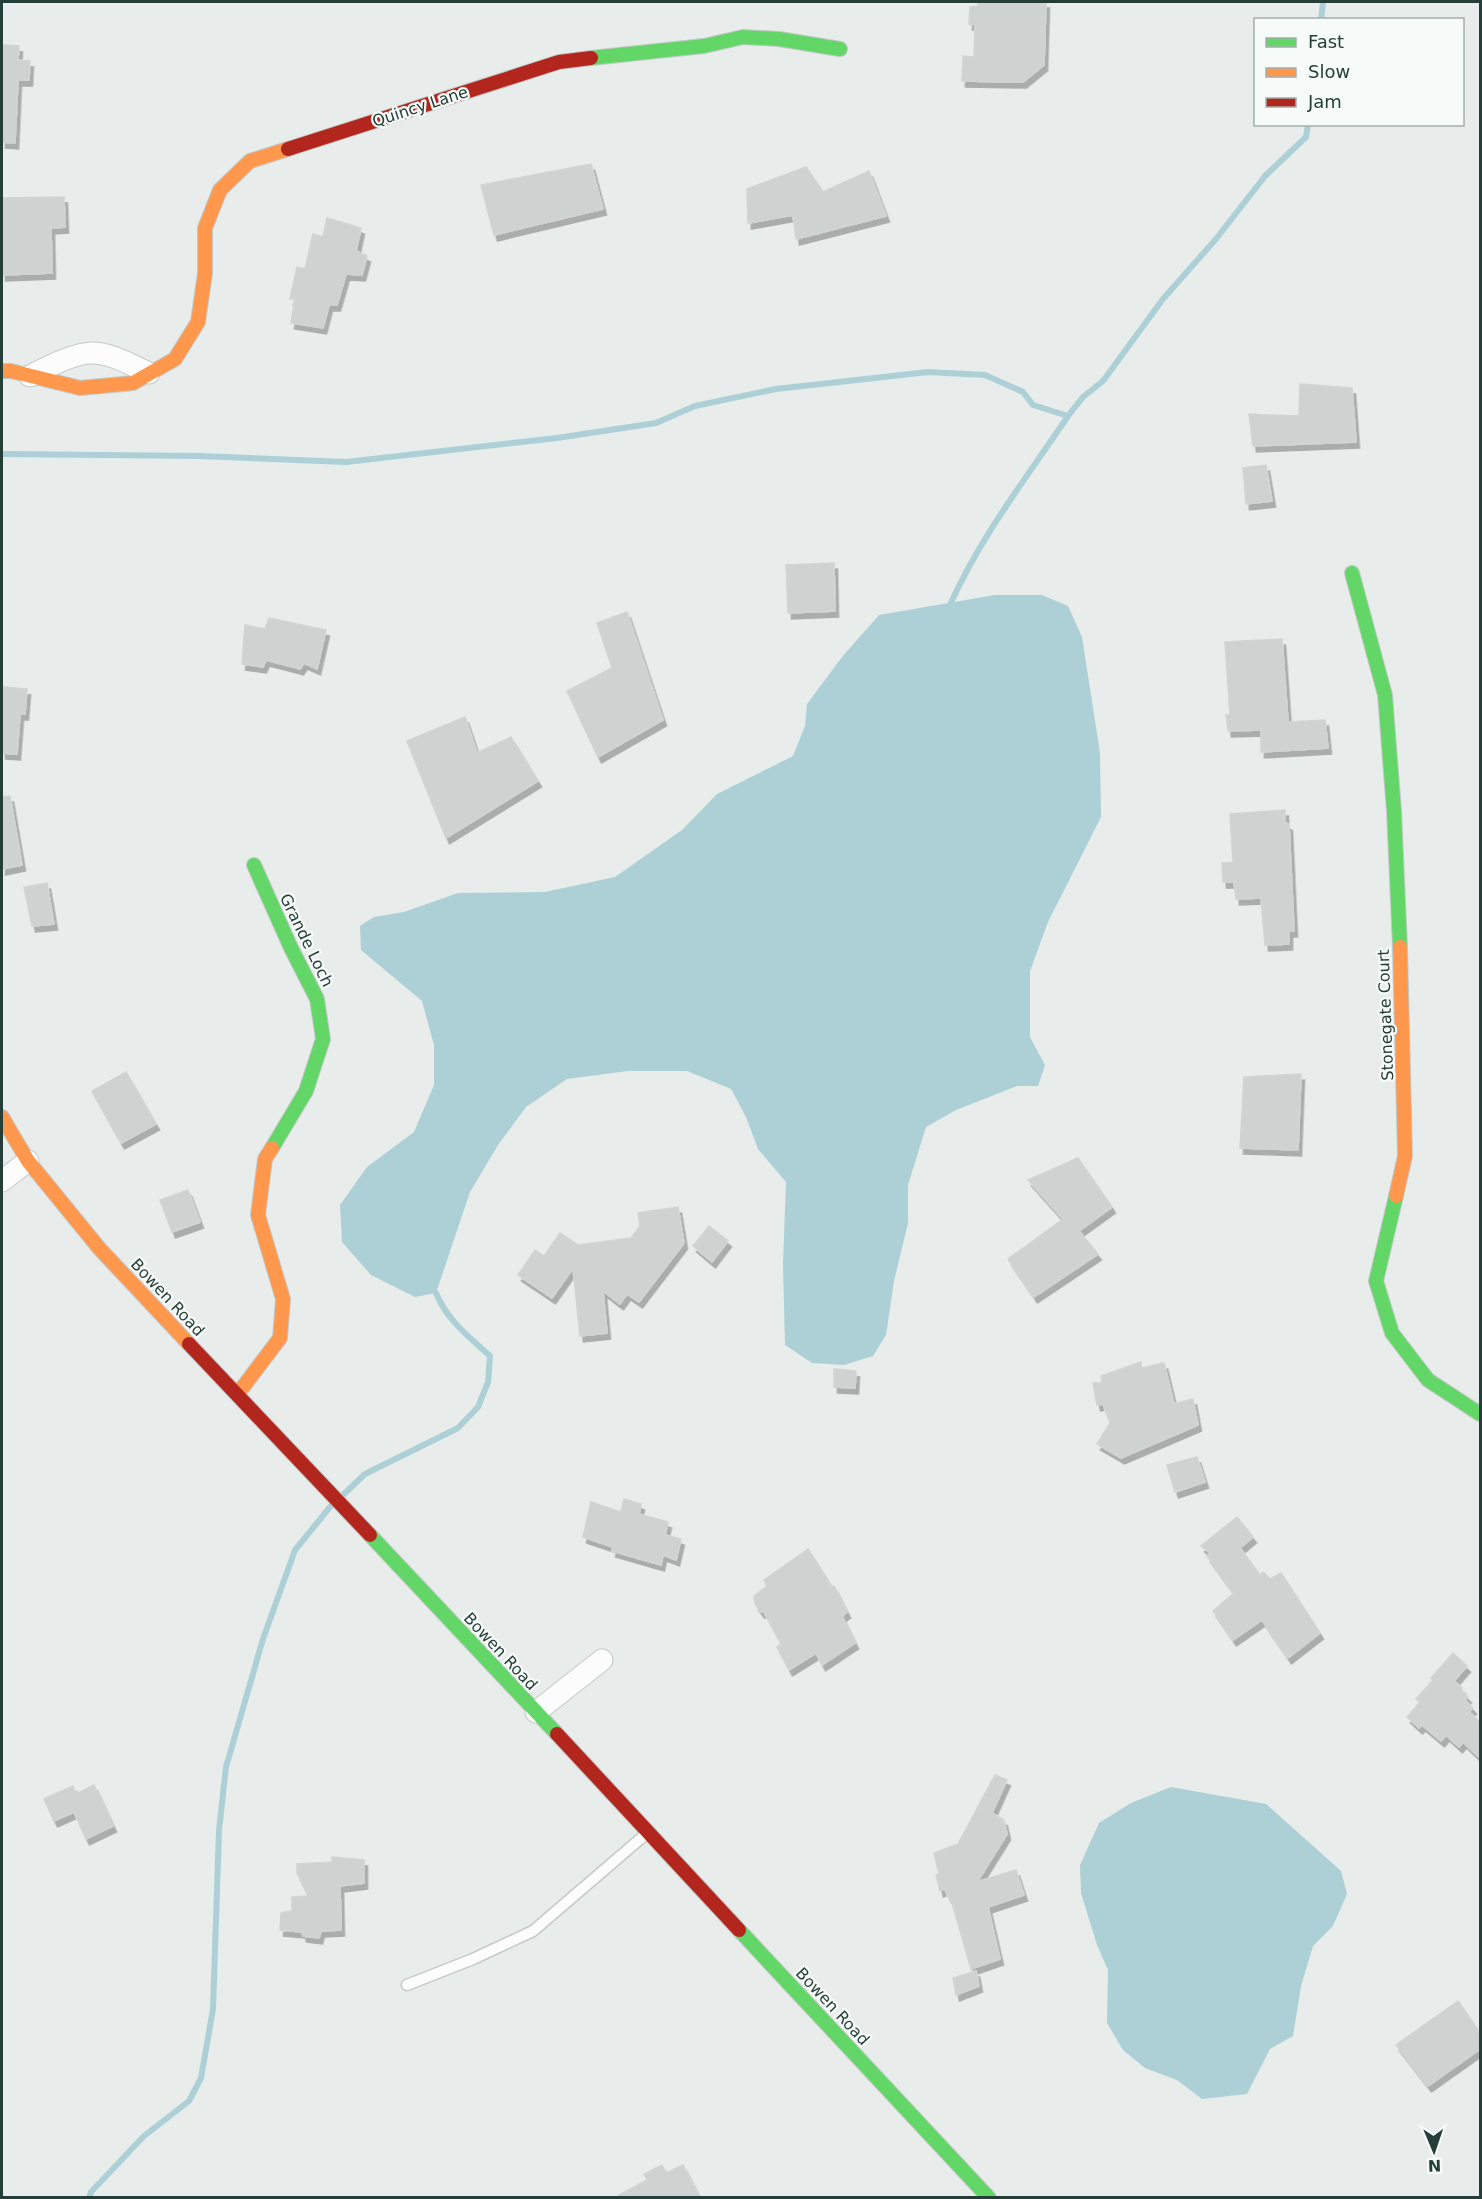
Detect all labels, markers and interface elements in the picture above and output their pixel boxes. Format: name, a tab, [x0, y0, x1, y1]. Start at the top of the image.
legend	[1254, 18, 1464, 126]
text: Fast	[1308, 31, 1344, 52]
text: Slow	[1308, 61, 1350, 82]
street label: Quincy Lane	[370, 82, 470, 131]
text: Jam	[1307, 91, 1342, 112]
street label: Grande Loch	[276, 890, 337, 990]
street label: Stonegate Court	[1374, 949, 1397, 1081]
street label: Bowen Road	[127, 1255, 208, 1340]
street label: Bowen Road	[460, 1609, 541, 1694]
street label: Bowen Road	[792, 1964, 873, 2049]
north arrow	[1404, 2121, 1464, 2181]
text: N	[1427, 2156, 1442, 2175]

